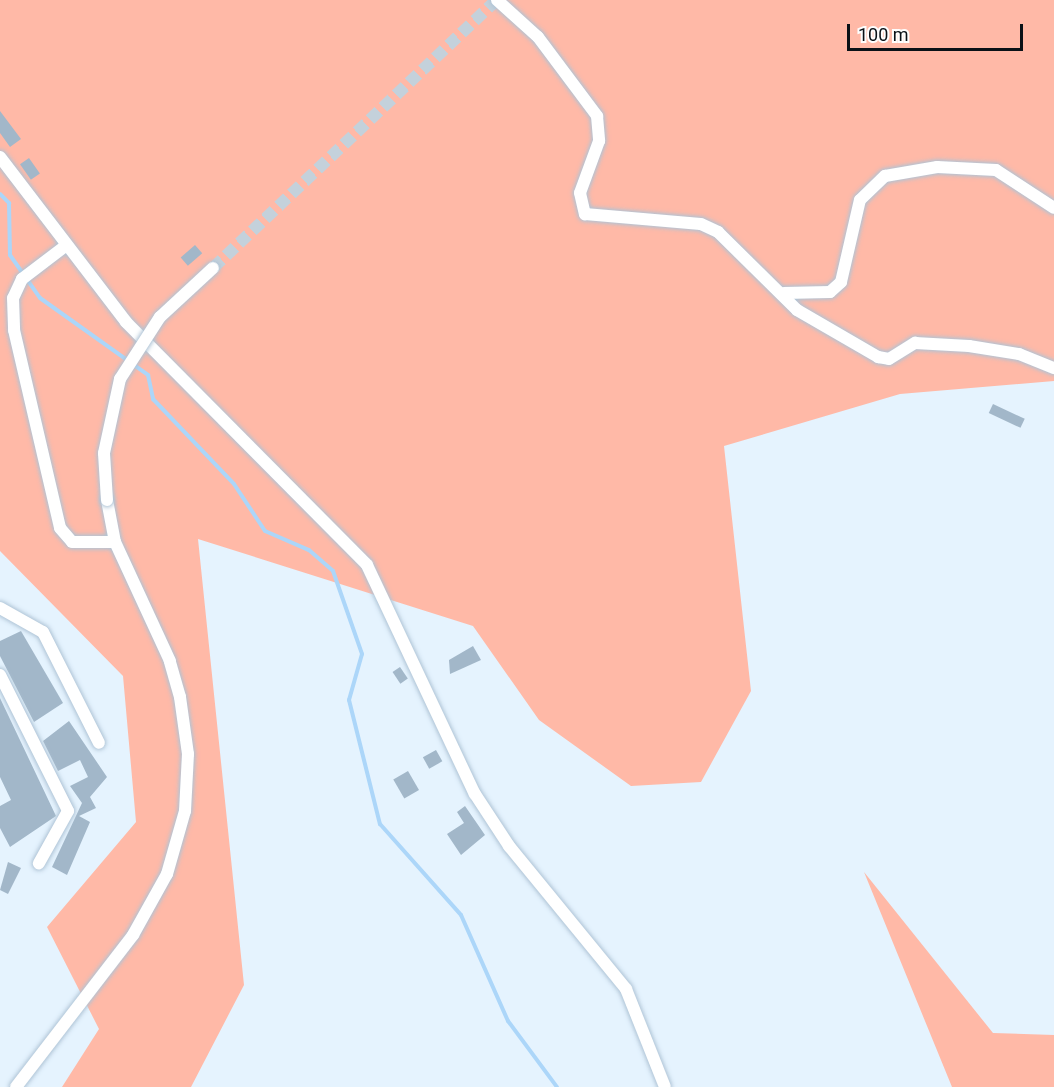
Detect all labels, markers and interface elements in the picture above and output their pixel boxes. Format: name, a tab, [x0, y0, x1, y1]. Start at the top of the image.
scale bar	[850, 12, 1026, 50]
text: 100 m	[858, 24, 909, 45]

